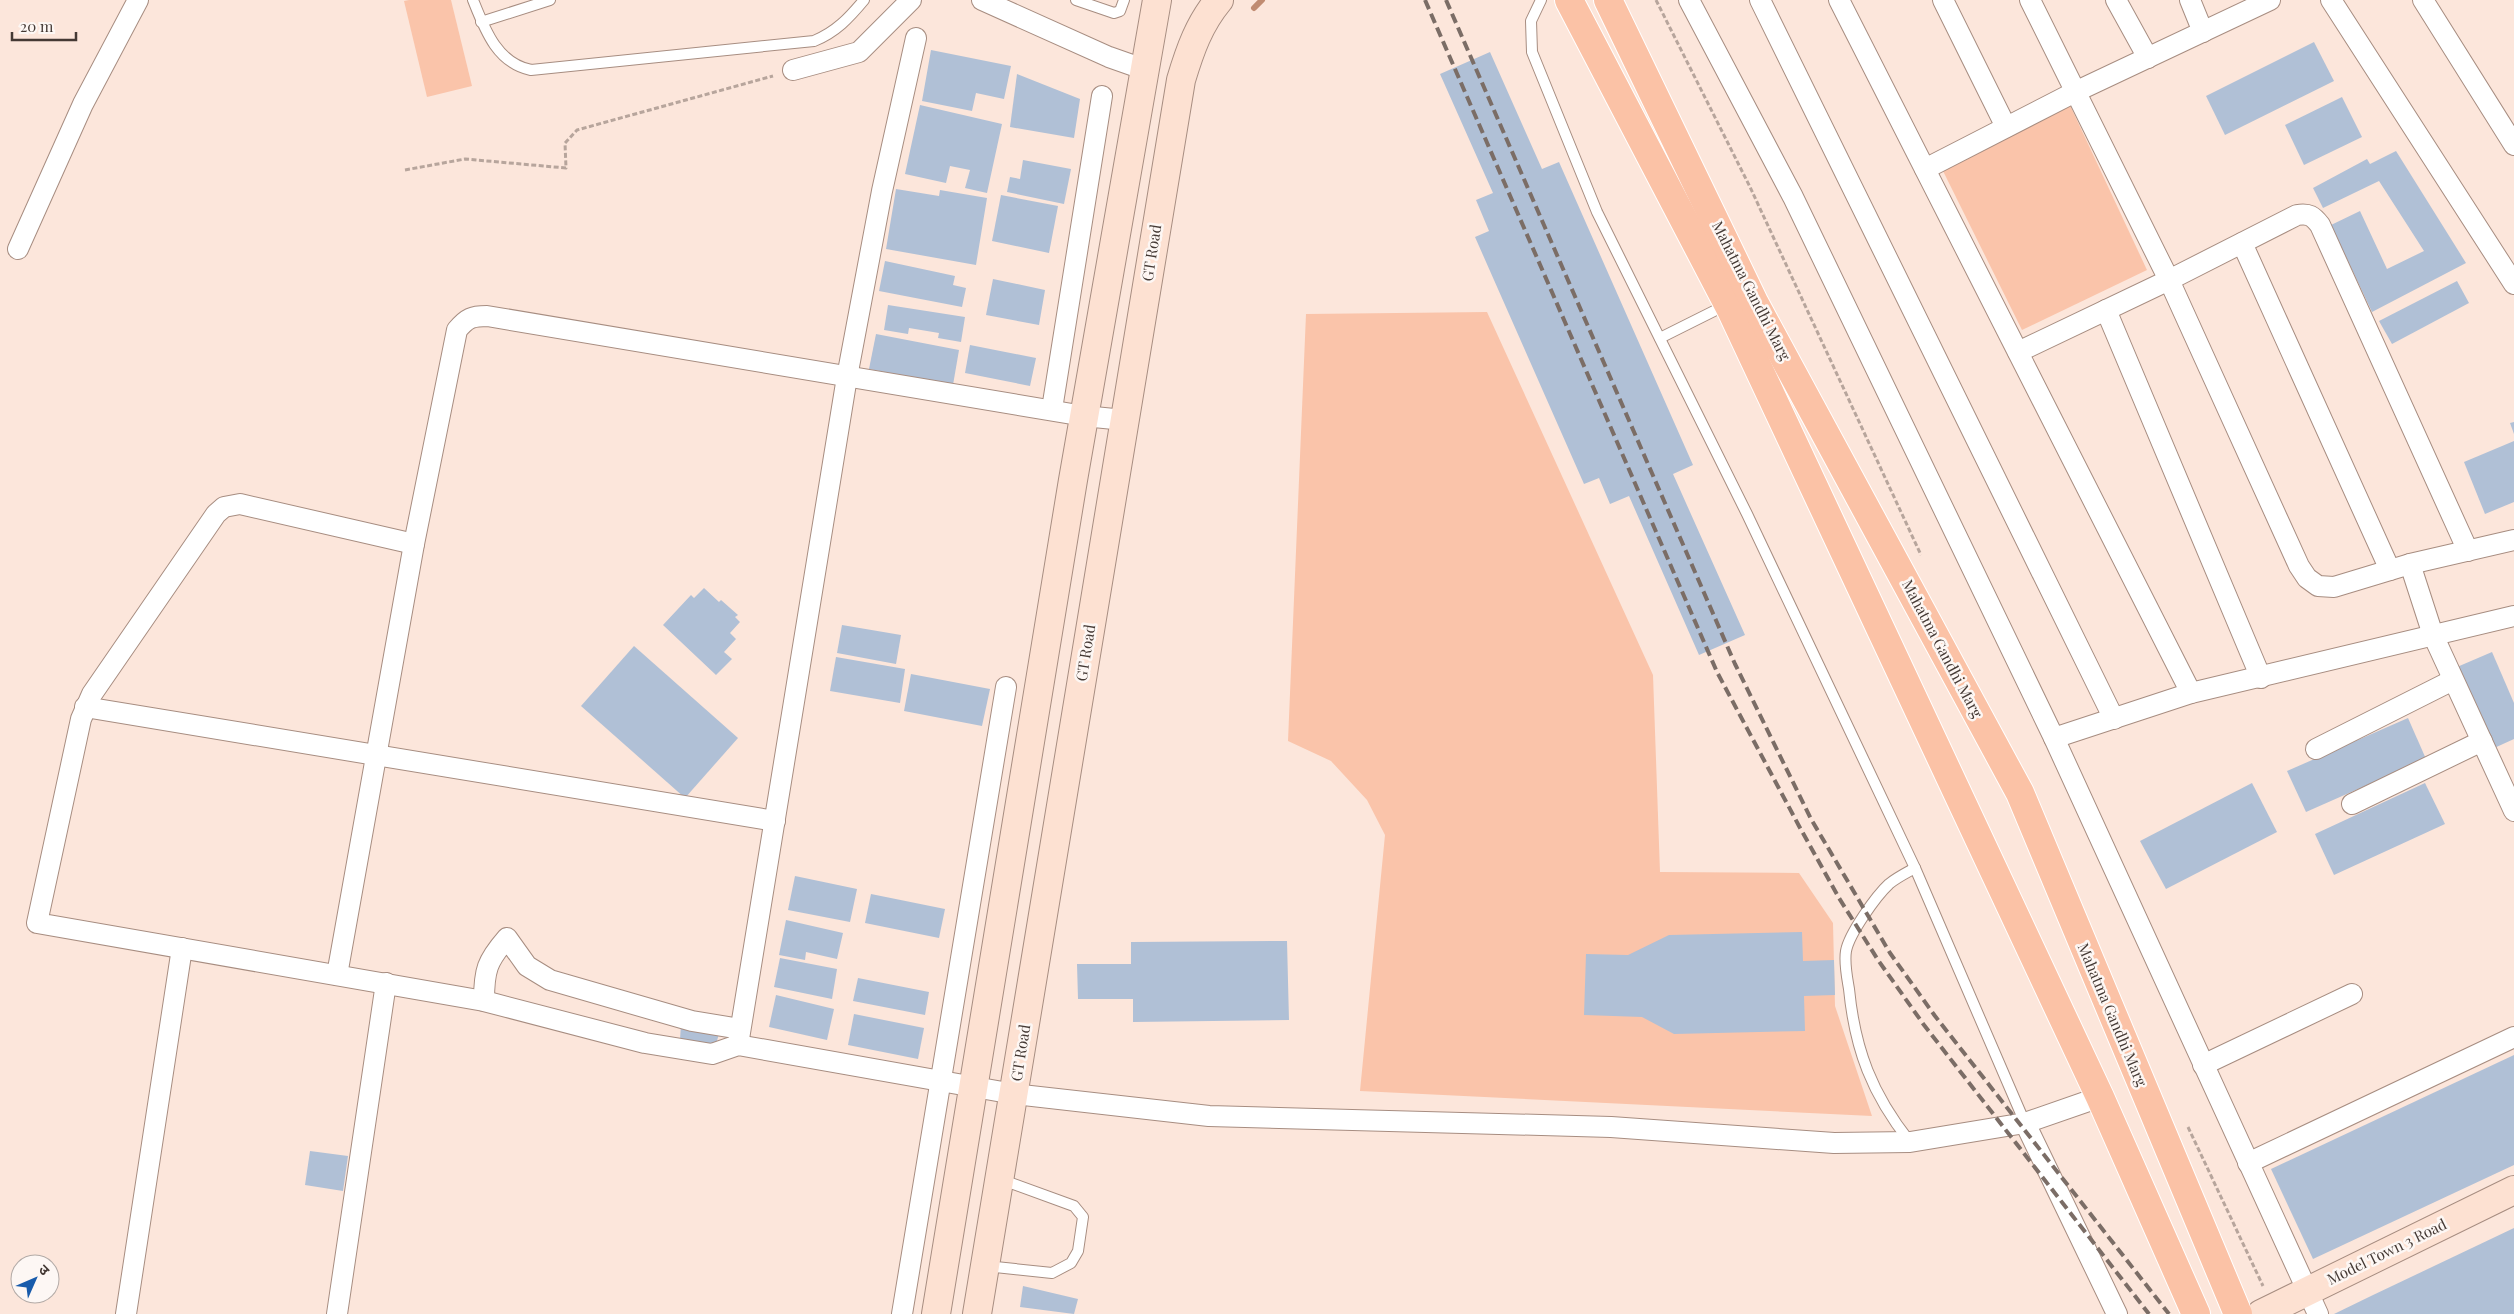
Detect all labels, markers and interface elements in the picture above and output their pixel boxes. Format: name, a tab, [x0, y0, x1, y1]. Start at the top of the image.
scale bar	[12, 10, 76, 42]
text: 20 m	[20, 16, 54, 36]
street label: Mahatma Gandhi Marg	[1708, 217, 1796, 364]
street label: GT Road	[1137, 223, 1165, 283]
street label: Mahatma Gandhi Marg	[1898, 576, 1988, 721]
street label: GT Road	[1071, 623, 1099, 683]
street label: Mahatma Gandhi Marg	[2074, 940, 2152, 1089]
street label: GT Road	[1006, 1023, 1034, 1083]
street label: Model Town 3 Road	[2323, 1213, 2450, 1289]
north arrow	[10, 1254, 60, 1304]
text: उ	[35, 1260, 55, 1280]

